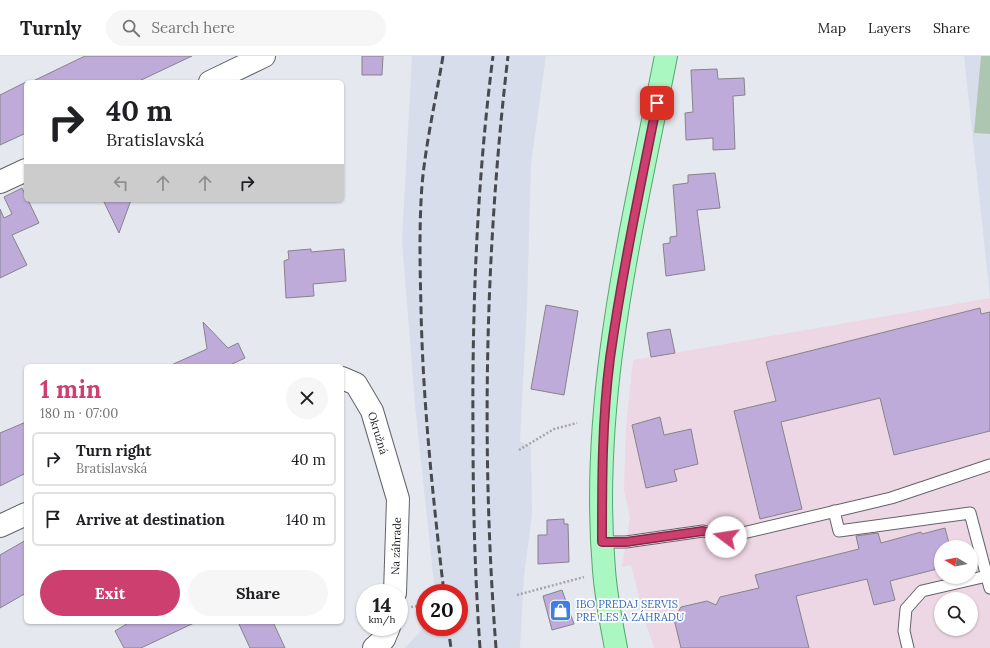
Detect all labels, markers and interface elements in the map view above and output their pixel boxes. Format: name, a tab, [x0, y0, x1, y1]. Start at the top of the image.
search box	[106, 10, 386, 46]
text: Turnly	[20, 16, 82, 40]
icon: search	[120, 17, 142, 39]
text: Search here	[152, 18, 235, 37]
text: Map	[818, 19, 846, 37]
text: Layers	[868, 19, 911, 37]
text: Share	[933, 19, 970, 37]
pin	[640, 86, 674, 120]
icon: arrive	[646, 92, 668, 114]
text: 40 m	[106, 93, 172, 129]
icon: right	[40, 96, 92, 148]
text: Bratislavská	[106, 128, 205, 151]
icon: left	[110, 172, 132, 194]
icon: ahead	[152, 172, 174, 194]
icon: ahead	[194, 172, 216, 194]
icon: right	[236, 172, 258, 194]
text: 1 min	[40, 374, 101, 405]
button: close	[286, 377, 328, 419]
text: 180 m · 07:00	[40, 405, 118, 422]
street label: Okružná	[365, 410, 391, 456]
text: Turn right	[76, 441, 152, 460]
icon: right	[42, 448, 64, 470]
text: 40 m	[291, 450, 326, 469]
text: Bratislavská	[76, 460, 147, 477]
icon: arrive	[42, 508, 64, 530]
text: Arrive at destination	[76, 510, 225, 529]
text: 140 m	[286, 510, 326, 529]
position arrow	[705, 516, 747, 558]
street label: Na záhrade	[388, 517, 404, 575]
north arrow	[934, 540, 978, 584]
map controls	[934, 540, 978, 636]
button: Exit	[40, 570, 180, 616]
button: Share	[188, 570, 328, 616]
speed limit sign: 20	[416, 584, 468, 636]
text: 14	[372, 592, 392, 617]
button: search	[934, 592, 978, 636]
shop icon: IBO PREDAJ SERVIS PRE LES A ZÁHRADU	[548, 597, 574, 623]
place label: IBO PREDAJ SERVIS PRE LES A ZÁHRADU	[576, 597, 684, 624]
text: km/h	[368, 613, 396, 626]

